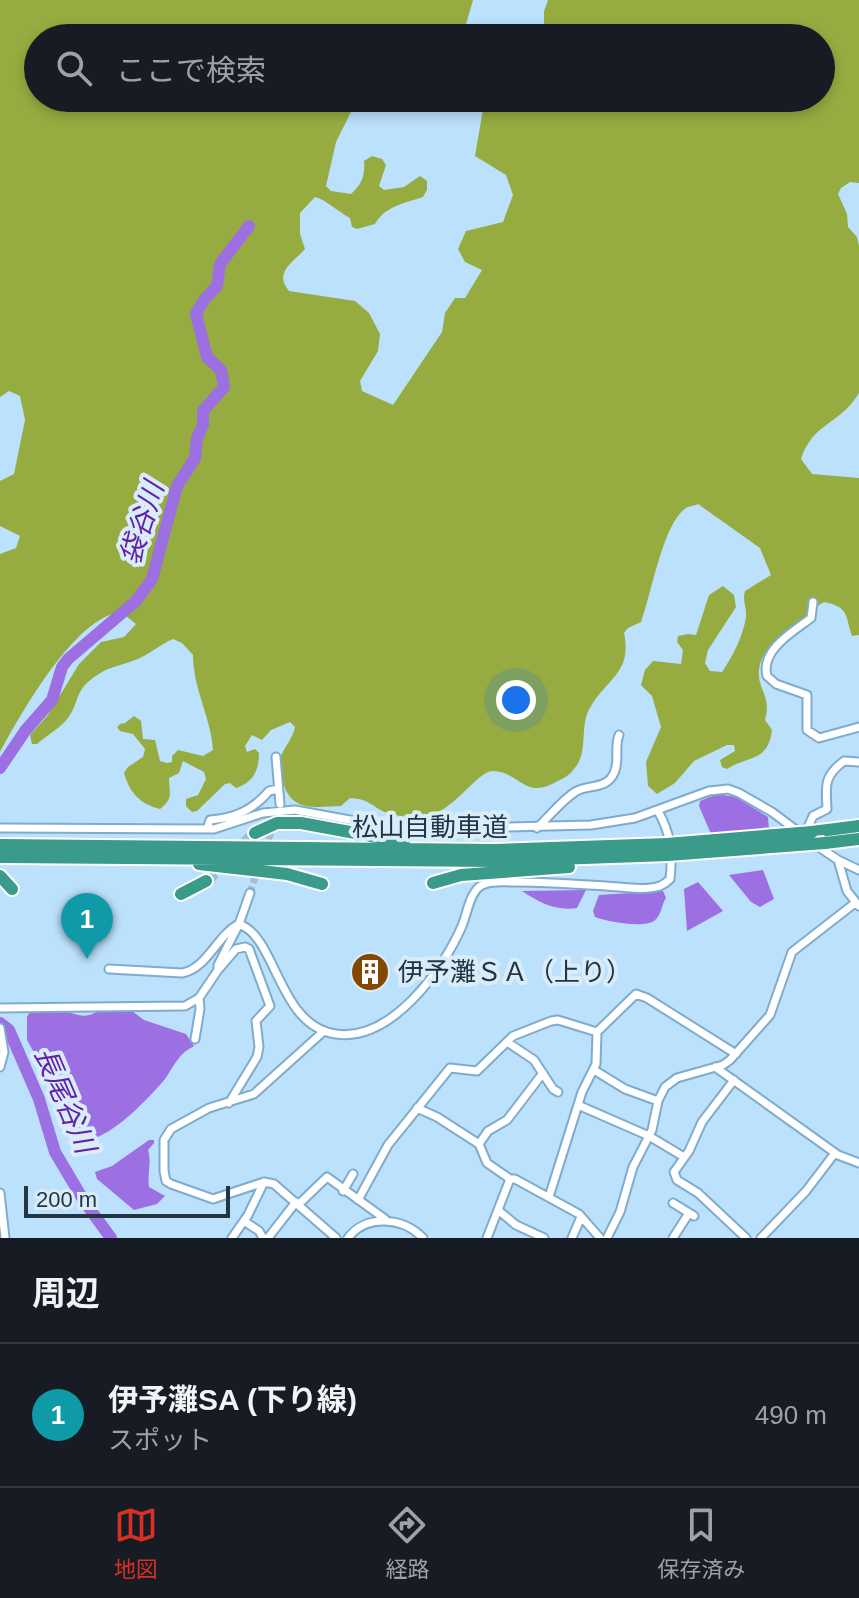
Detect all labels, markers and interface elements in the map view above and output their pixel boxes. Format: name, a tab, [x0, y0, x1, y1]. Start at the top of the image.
search box	[24, 24, 835, 112]
icon: search	[52, 46, 96, 90]
text: ここで検索	[116, 54, 266, 87]
water label: 袋谷川	[114, 475, 171, 568]
your location	[496, 680, 536, 720]
street label: 松山自動車道	[352, 812, 508, 842]
pin: 1	[61, 893, 113, 959]
building icon: 伊予灘ＳＡ（上り）	[349, 951, 391, 993]
place label: 伊予灘ＳＡ（上り）	[398, 957, 632, 987]
water label: 長尾谷川	[29, 1042, 102, 1160]
scale bar	[24, 1182, 230, 1218]
text: 200 m	[36, 1187, 97, 1212]
text: 周辺	[32, 1274, 100, 1312]
text: 伊予灘SA (下り線)	[108, 1383, 357, 1416]
text: 1	[51, 1400, 65, 1430]
text: 490 m	[755, 1400, 827, 1430]
text: スポット	[108, 1425, 212, 1455]
tab: 地図	[114, 1503, 158, 1583]
tab: 経路	[385, 1503, 429, 1583]
tab: 保存済み	[657, 1503, 745, 1583]

